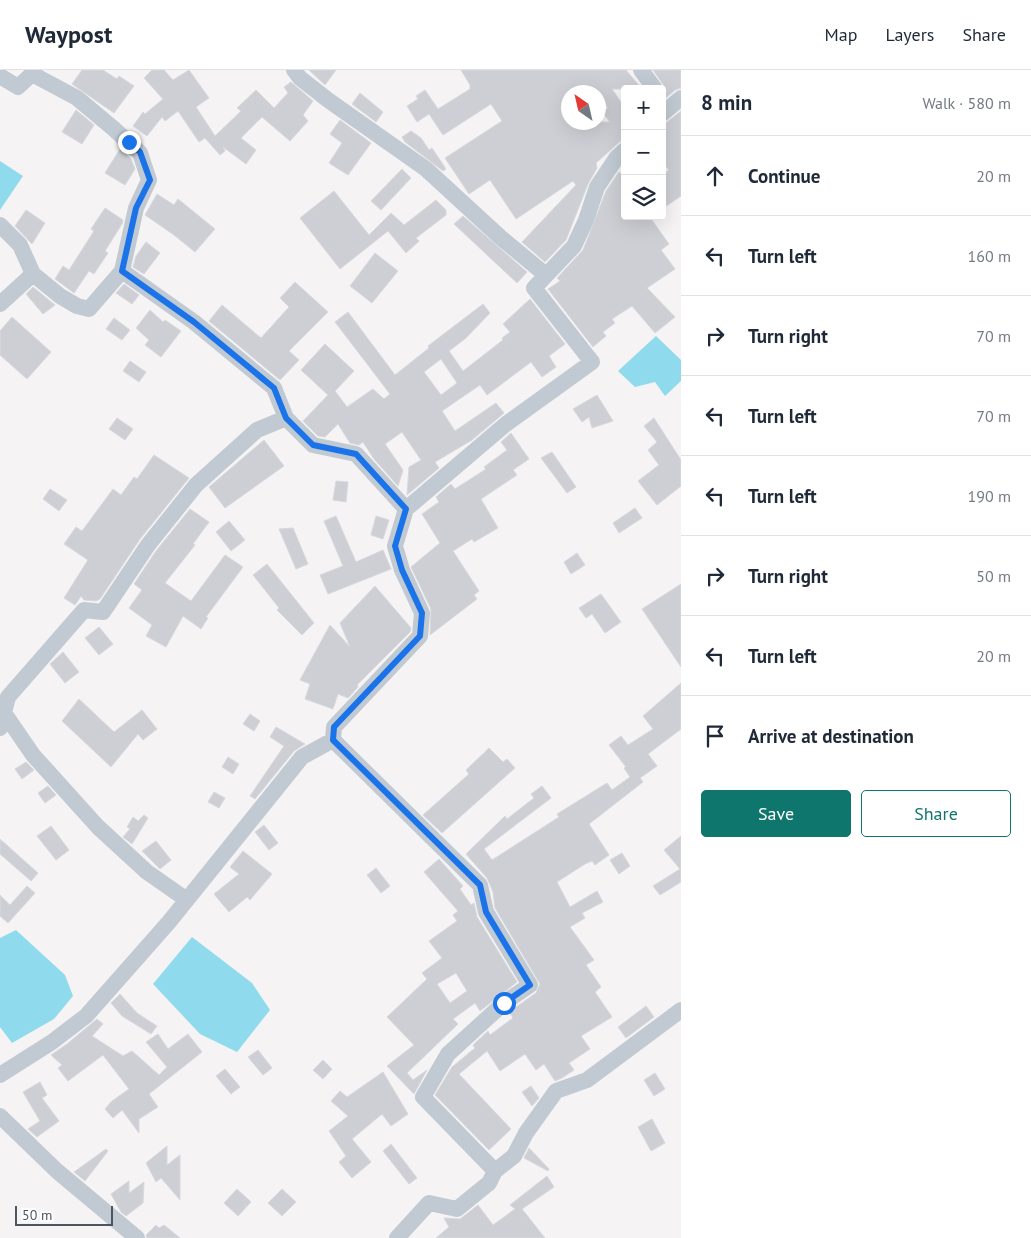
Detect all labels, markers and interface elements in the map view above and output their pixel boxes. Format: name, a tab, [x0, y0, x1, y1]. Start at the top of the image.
text: Waypost	[25, 19, 112, 50]
text: Map	[825, 23, 857, 46]
text: Layers	[885, 23, 934, 46]
text: Share	[962, 23, 1006, 46]
north arrow	[561, 85, 606, 130]
map controls	[621, 85, 666, 220]
button: +	[621, 85, 666, 130]
text: 8 min	[701, 89, 752, 116]
text: Walk · 580 m	[922, 93, 1011, 113]
button: −	[621, 130, 666, 175]
route end	[118, 131, 141, 154]
icon: ahead	[701, 162, 729, 190]
text: Continue	[748, 164, 820, 188]
text: 20 m	[976, 166, 1011, 186]
button: layers	[621, 175, 666, 220]
icon: left	[701, 242, 729, 270]
text: Turn left	[748, 244, 817, 268]
text: 160 m	[968, 246, 1011, 266]
icon: right	[701, 322, 729, 350]
text: Turn right	[748, 324, 828, 348]
text: 70 m	[976, 326, 1011, 346]
icon: left	[701, 402, 729, 430]
text: Turn left	[748, 404, 817, 428]
text: 70 m	[976, 406, 1011, 426]
icon: left	[701, 482, 729, 510]
text: Turn left	[748, 484, 817, 508]
text: 190 m	[968, 486, 1011, 506]
icon: right	[701, 562, 729, 590]
text: Turn right	[748, 564, 828, 588]
text: 50 m	[976, 566, 1011, 586]
icon: left	[701, 642, 729, 670]
text: Turn left	[748, 644, 817, 668]
text: 20 m	[976, 646, 1011, 666]
icon: arrive	[701, 722, 729, 750]
text: Arrive at destination	[748, 724, 914, 748]
button: Save	[701, 790, 851, 837]
button: Share	[861, 790, 1011, 837]
route start	[493, 992, 516, 1015]
scale bar	[15, 1203, 112, 1226]
text: 50 m	[22, 1206, 52, 1224]

